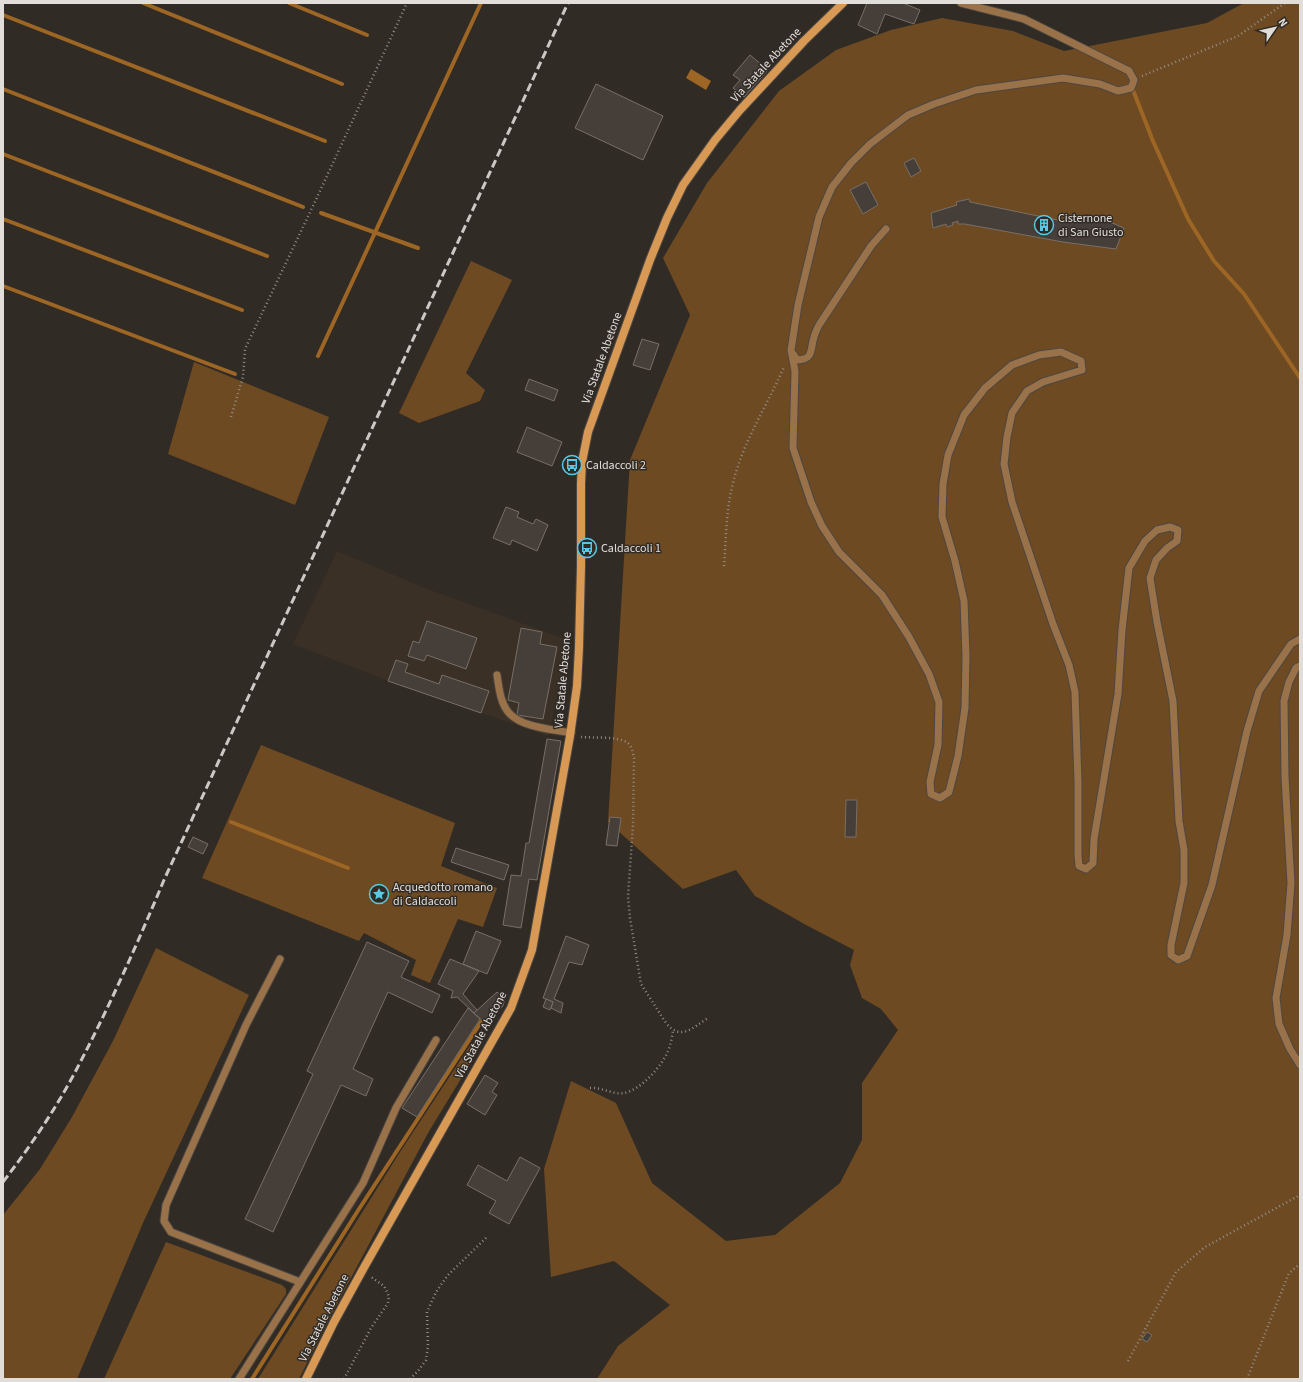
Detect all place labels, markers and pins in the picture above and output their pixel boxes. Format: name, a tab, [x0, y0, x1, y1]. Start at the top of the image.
place label: Cisternone di San Giusto	[1058, 210, 1124, 241]
building icon: Cisternone di San Giusto	[1033, 214, 1055, 236]
bus stop icon: Caldaccoli 2	[561, 454, 583, 476]
place label: Caldaccoli 2	[586, 457, 646, 474]
bus stop icon: Caldaccoli 1	[576, 537, 598, 559]
place label: Caldaccoli 1	[601, 540, 661, 557]
place label: Acquedotto romano di Caldaccoli	[393, 879, 493, 910]
place icon: Acquedotto romano di Caldaccoli	[368, 883, 390, 905]

